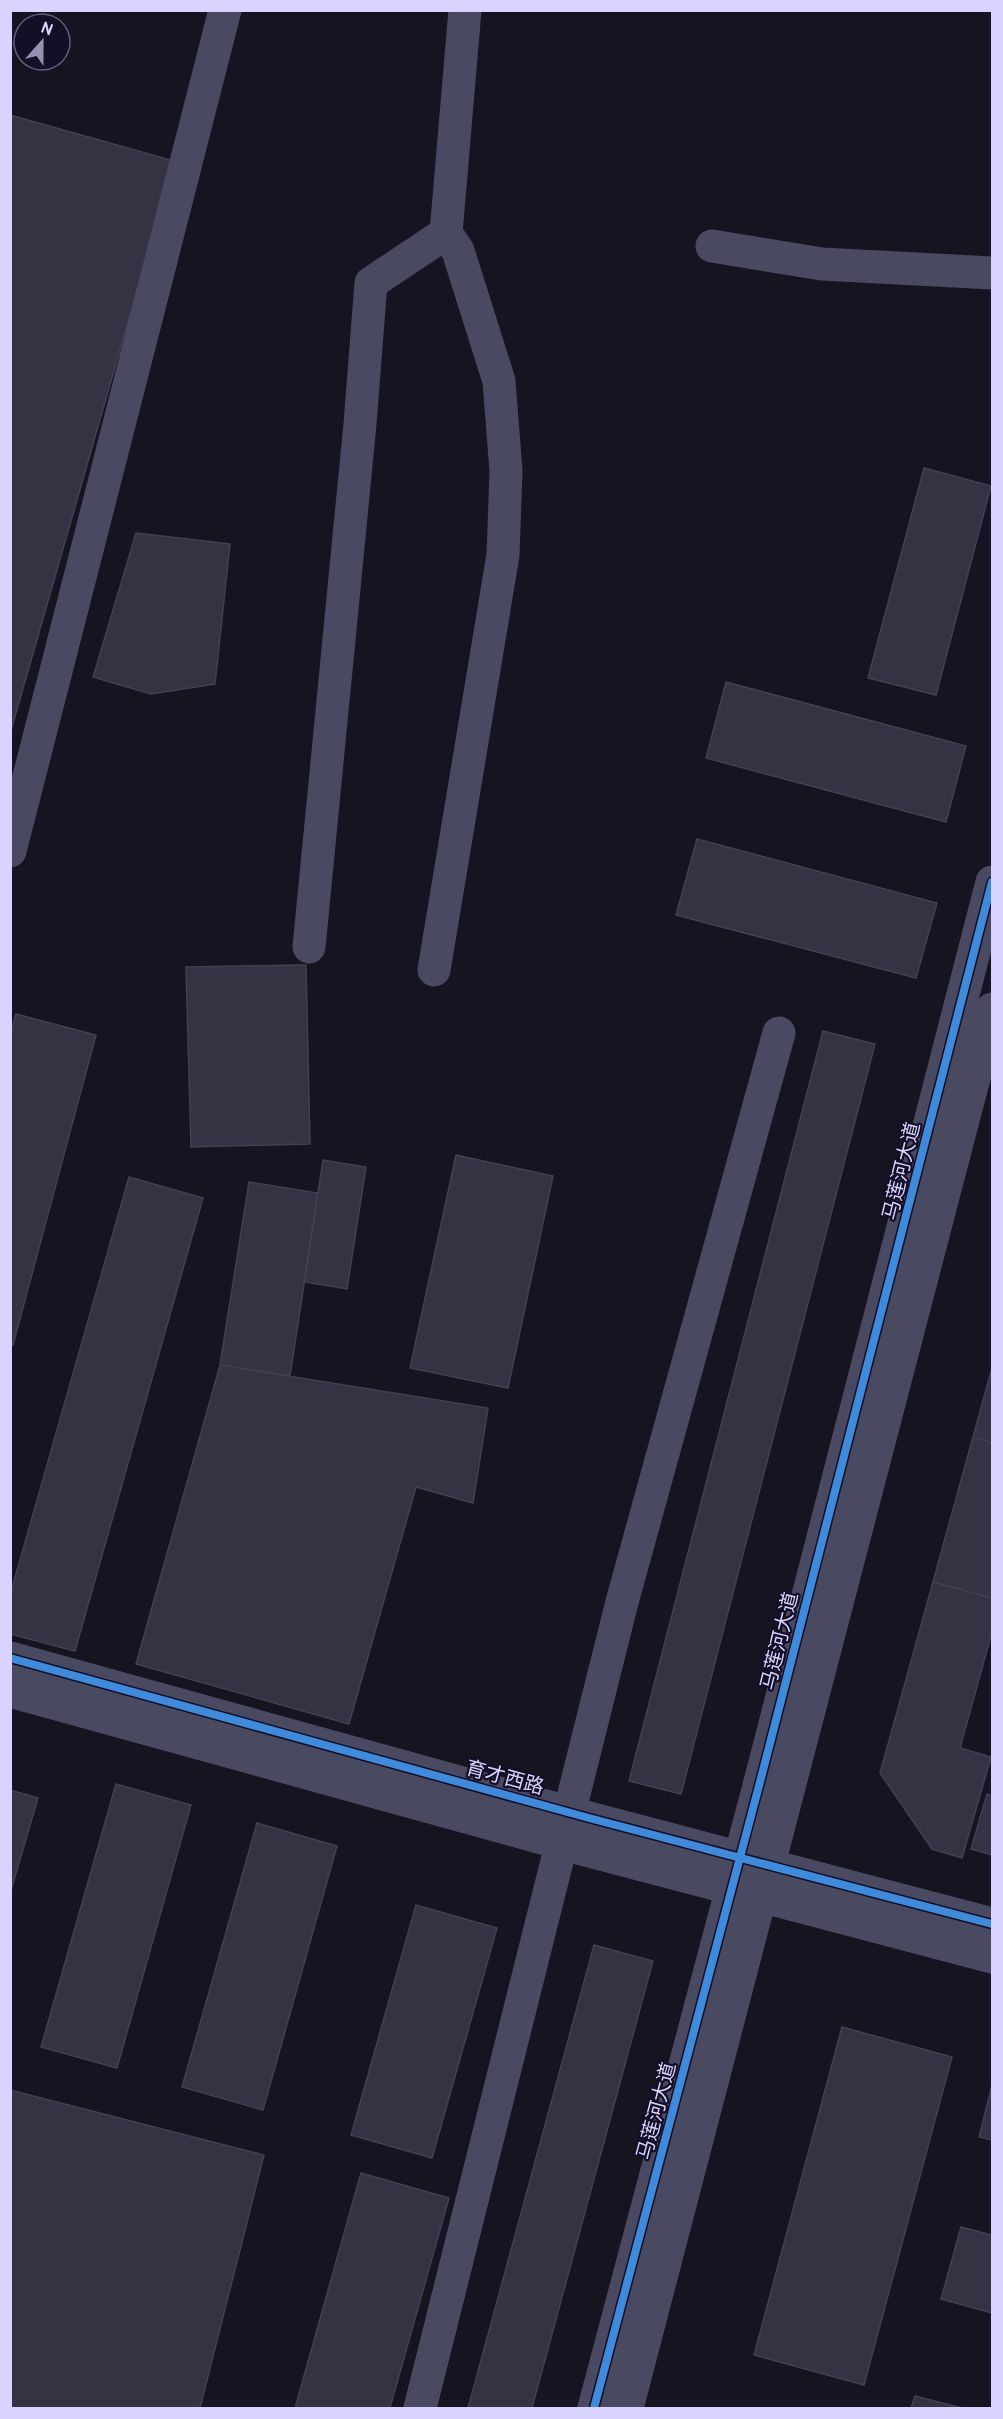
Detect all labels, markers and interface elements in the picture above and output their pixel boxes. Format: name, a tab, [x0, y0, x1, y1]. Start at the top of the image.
north arrow	[12, 12, 72, 72]
text: N	[38, 18, 56, 41]
street label: 马莲河大道	[878, 1120, 928, 1223]
street label: 马莲河大道	[756, 1590, 806, 1693]
street label: 育才西路	[462, 1756, 546, 1802]
street label: 马莲河大道	[632, 2060, 683, 2163]

